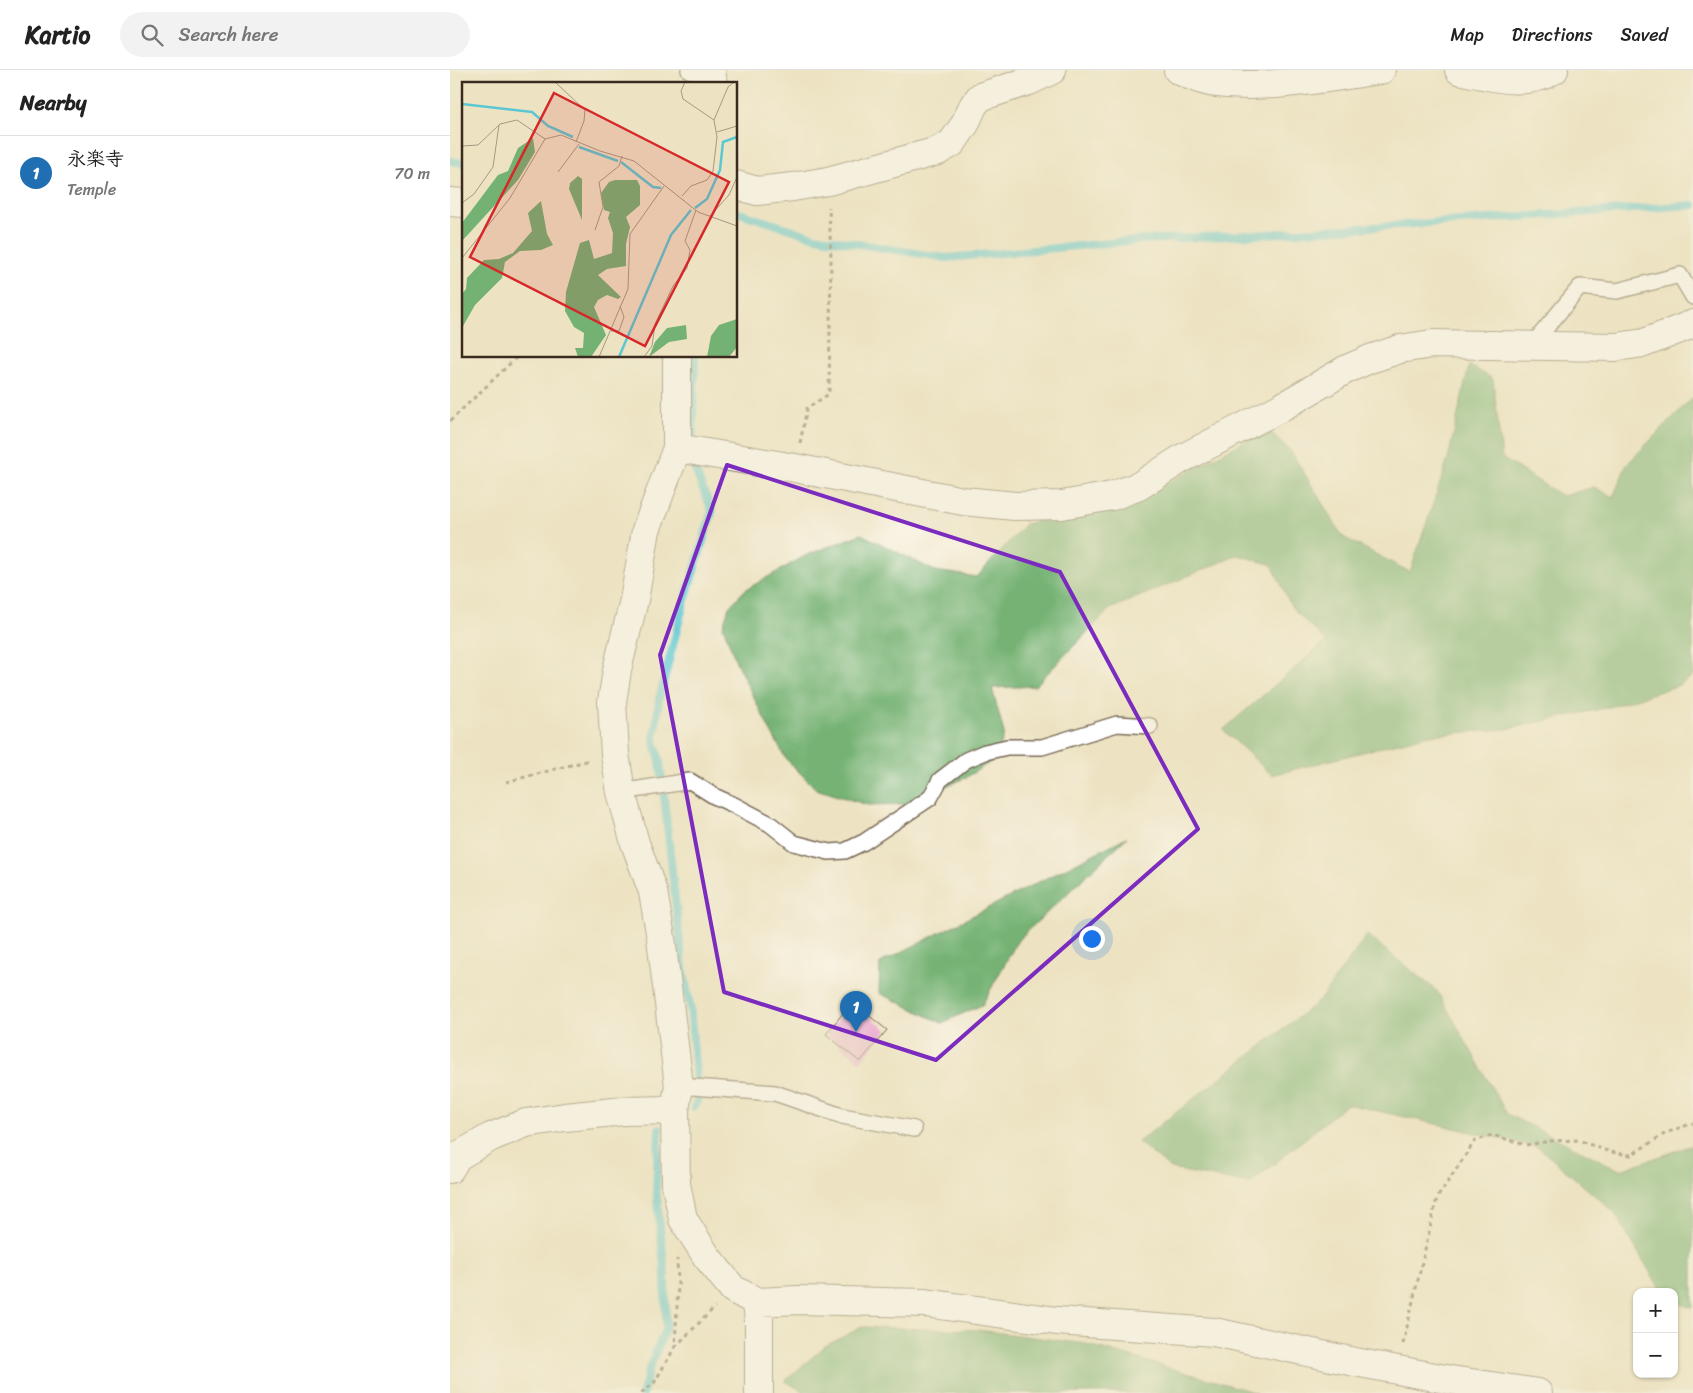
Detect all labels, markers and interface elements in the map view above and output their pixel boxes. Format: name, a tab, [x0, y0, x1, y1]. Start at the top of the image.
search box	[120, 12, 470, 57]
text: Kartio	[25, 14, 90, 56]
text: Search here	[178, 18, 279, 51]
text: Map	[1451, 19, 1484, 51]
text: Directions	[1512, 19, 1593, 51]
text: Saved	[1621, 19, 1668, 51]
icon: search	[138, 21, 166, 49]
inset map	[462, 82, 738, 358]
text: Nearby	[20, 84, 86, 122]
text: 永楽寺	[67, 142, 124, 175]
text: 1	[33, 159, 39, 188]
text: 70 m	[394, 159, 430, 188]
text: Temple	[67, 175, 116, 204]
your location	[1079, 926, 1105, 952]
pin: 1	[840, 991, 872, 1032]
map controls	[1633, 1288, 1678, 1378]
button: +	[1633, 1288, 1678, 1333]
button: −	[1633, 1333, 1678, 1378]

